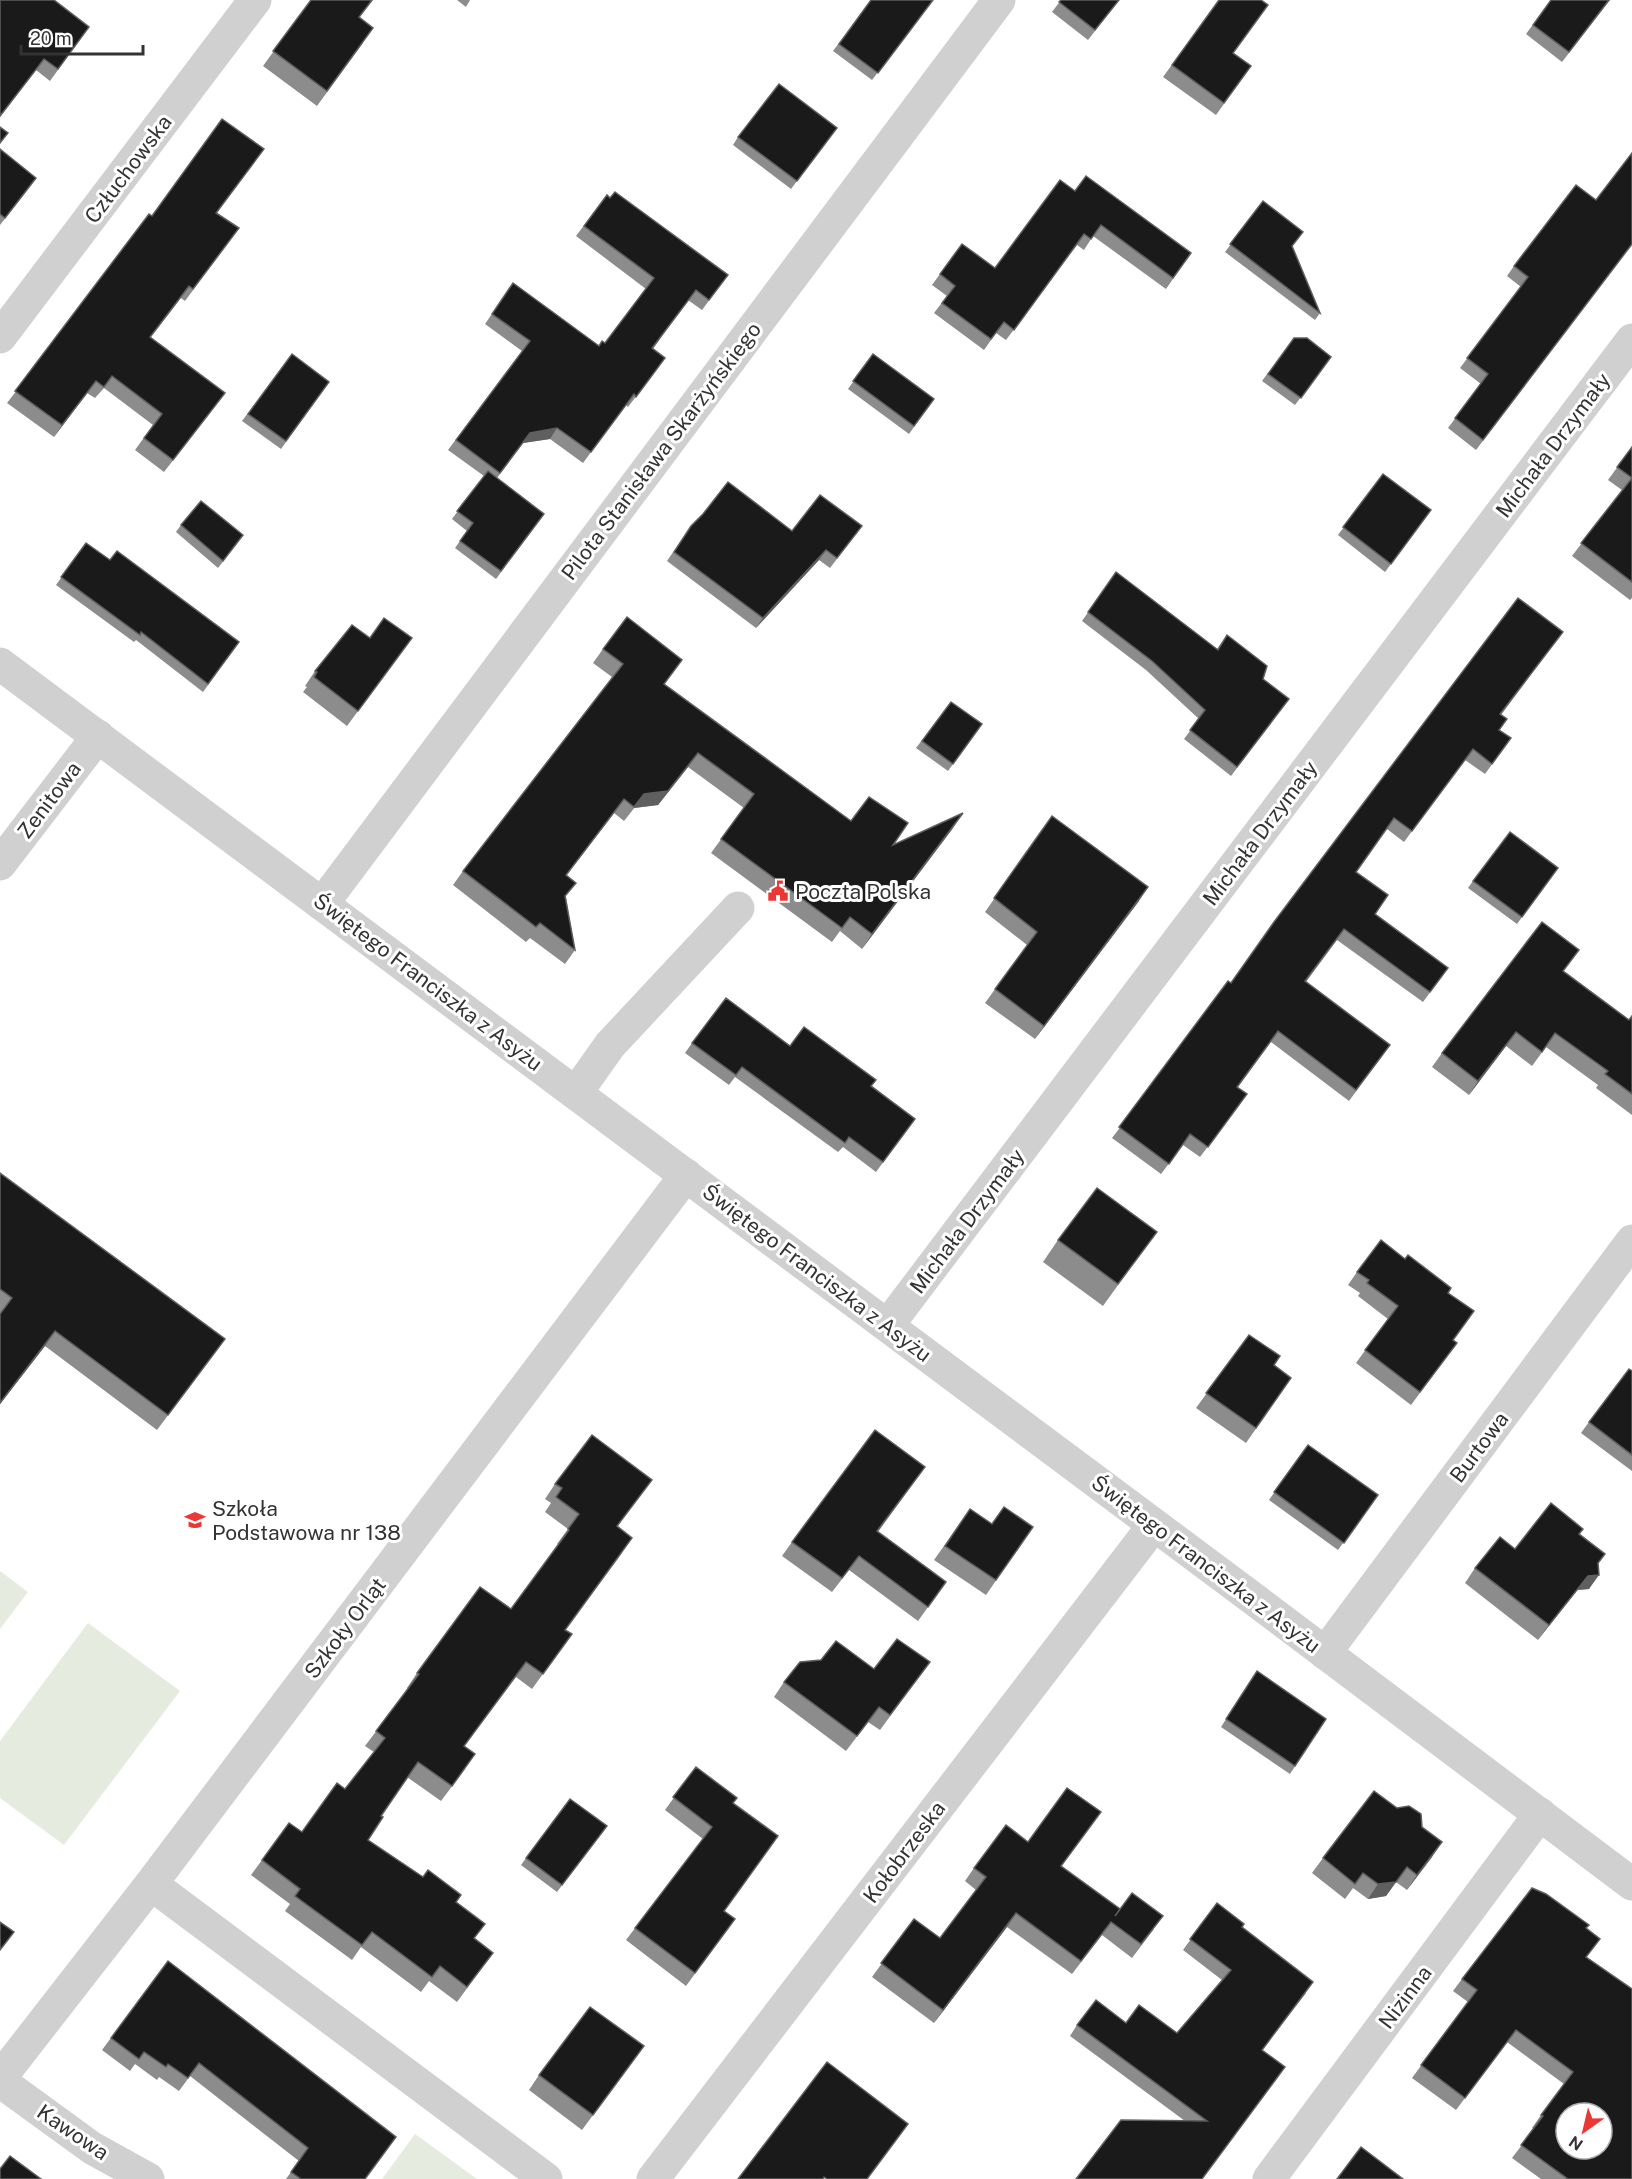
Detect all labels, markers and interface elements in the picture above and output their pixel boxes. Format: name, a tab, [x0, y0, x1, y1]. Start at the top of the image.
scale bar	[21, 18, 142, 56]
text: 20 m	[30, 28, 72, 49]
street label: Człuchowska	[79, 110, 177, 228]
street label: Pilota Stanisława Skarżyńskiego	[556, 317, 766, 585]
street label: Michała Drzymały	[1490, 368, 1616, 522]
street label: Michała Drzymały	[1197, 756, 1323, 910]
street label: Zenitowa	[12, 757, 86, 843]
public building icon: Poczta Polska	[766, 879, 790, 903]
place label: Poczta Polska	[795, 879, 931, 904]
street label: Świętego Franciszka z Asyżu	[309, 888, 547, 1076]
street label: Michała Drzymały	[904, 1144, 1030, 1298]
street label: Świętego Franciszka z Asyżu	[698, 1179, 936, 1367]
street label: Burtowa	[1444, 1407, 1514, 1487]
street label: Świętego Franciszka z Asyżu	[1087, 1470, 1325, 1658]
place label: Szkoła Podstawowa nr 138	[212, 1496, 401, 1545]
school or university icon: Szkoła Podstawowa nr 138	[183, 1508, 207, 1532]
street label: Szkoły Orląt	[299, 1573, 391, 1683]
street label: Kołobrzeska	[858, 1796, 950, 1908]
street label: Nizinna	[1373, 1961, 1437, 2033]
street label: Kawowa	[32, 2099, 114, 2165]
north arrow	[1554, 2101, 1614, 2161]
text: N	[1565, 2132, 1586, 2154]

